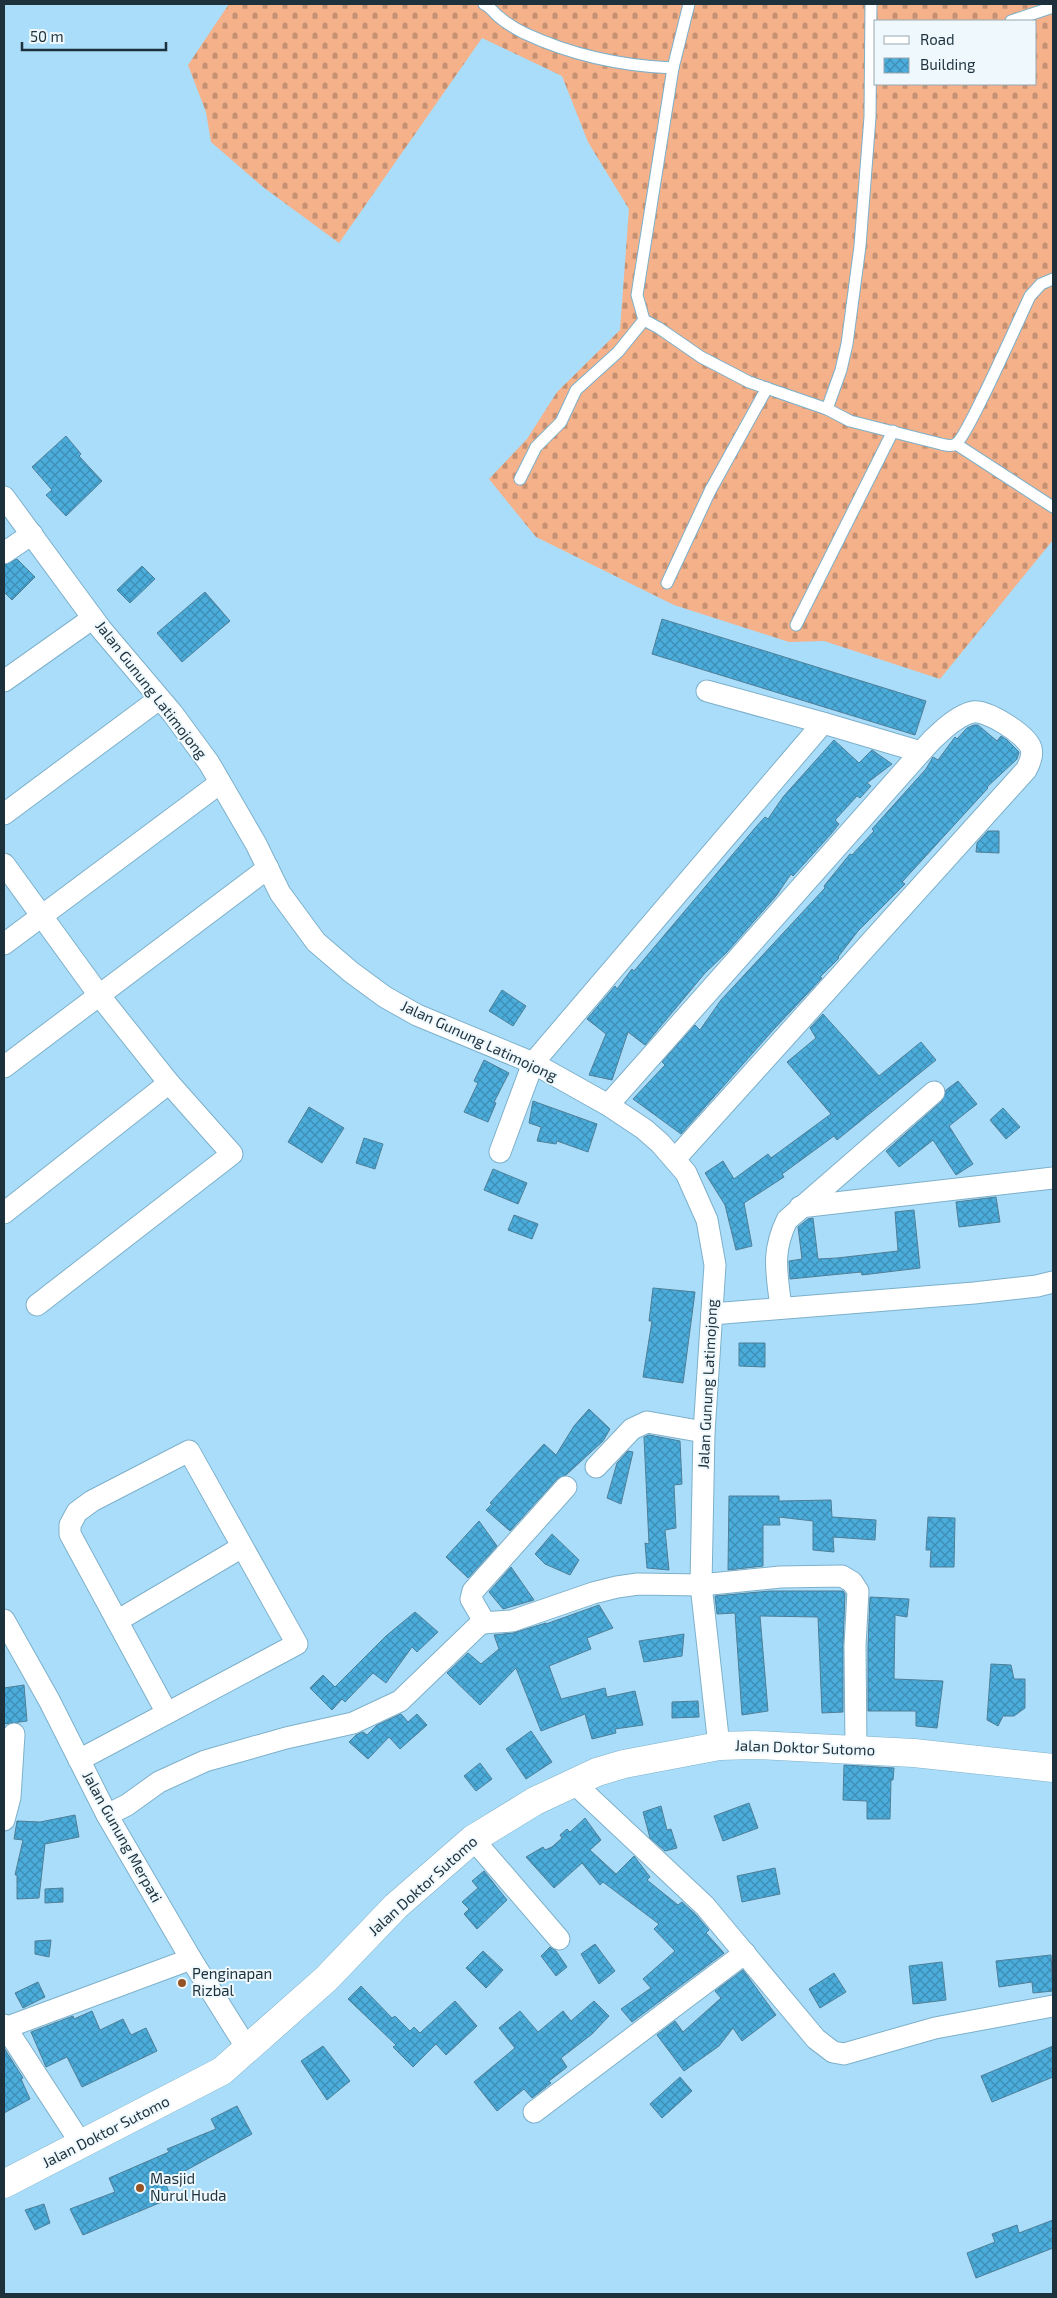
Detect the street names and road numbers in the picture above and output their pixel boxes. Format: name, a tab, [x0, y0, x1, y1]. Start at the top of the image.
street label: Jalan Gunung Latimojong	[92, 617, 212, 763]
street label: Jalan Gunung Latimojong	[398, 996, 561, 1085]
street label: Jalan Gunung Latimojong	[694, 1298, 721, 1469]
street label: Jalan Doktor Sutomo	[735, 1736, 875, 1758]
street label: Jalan Gunung Merpati	[79, 1768, 166, 1905]
street label: Jalan Doktor Sutomo	[364, 1832, 481, 1939]
street label: Jalan Doktor Sutomo	[39, 2091, 172, 2171]

